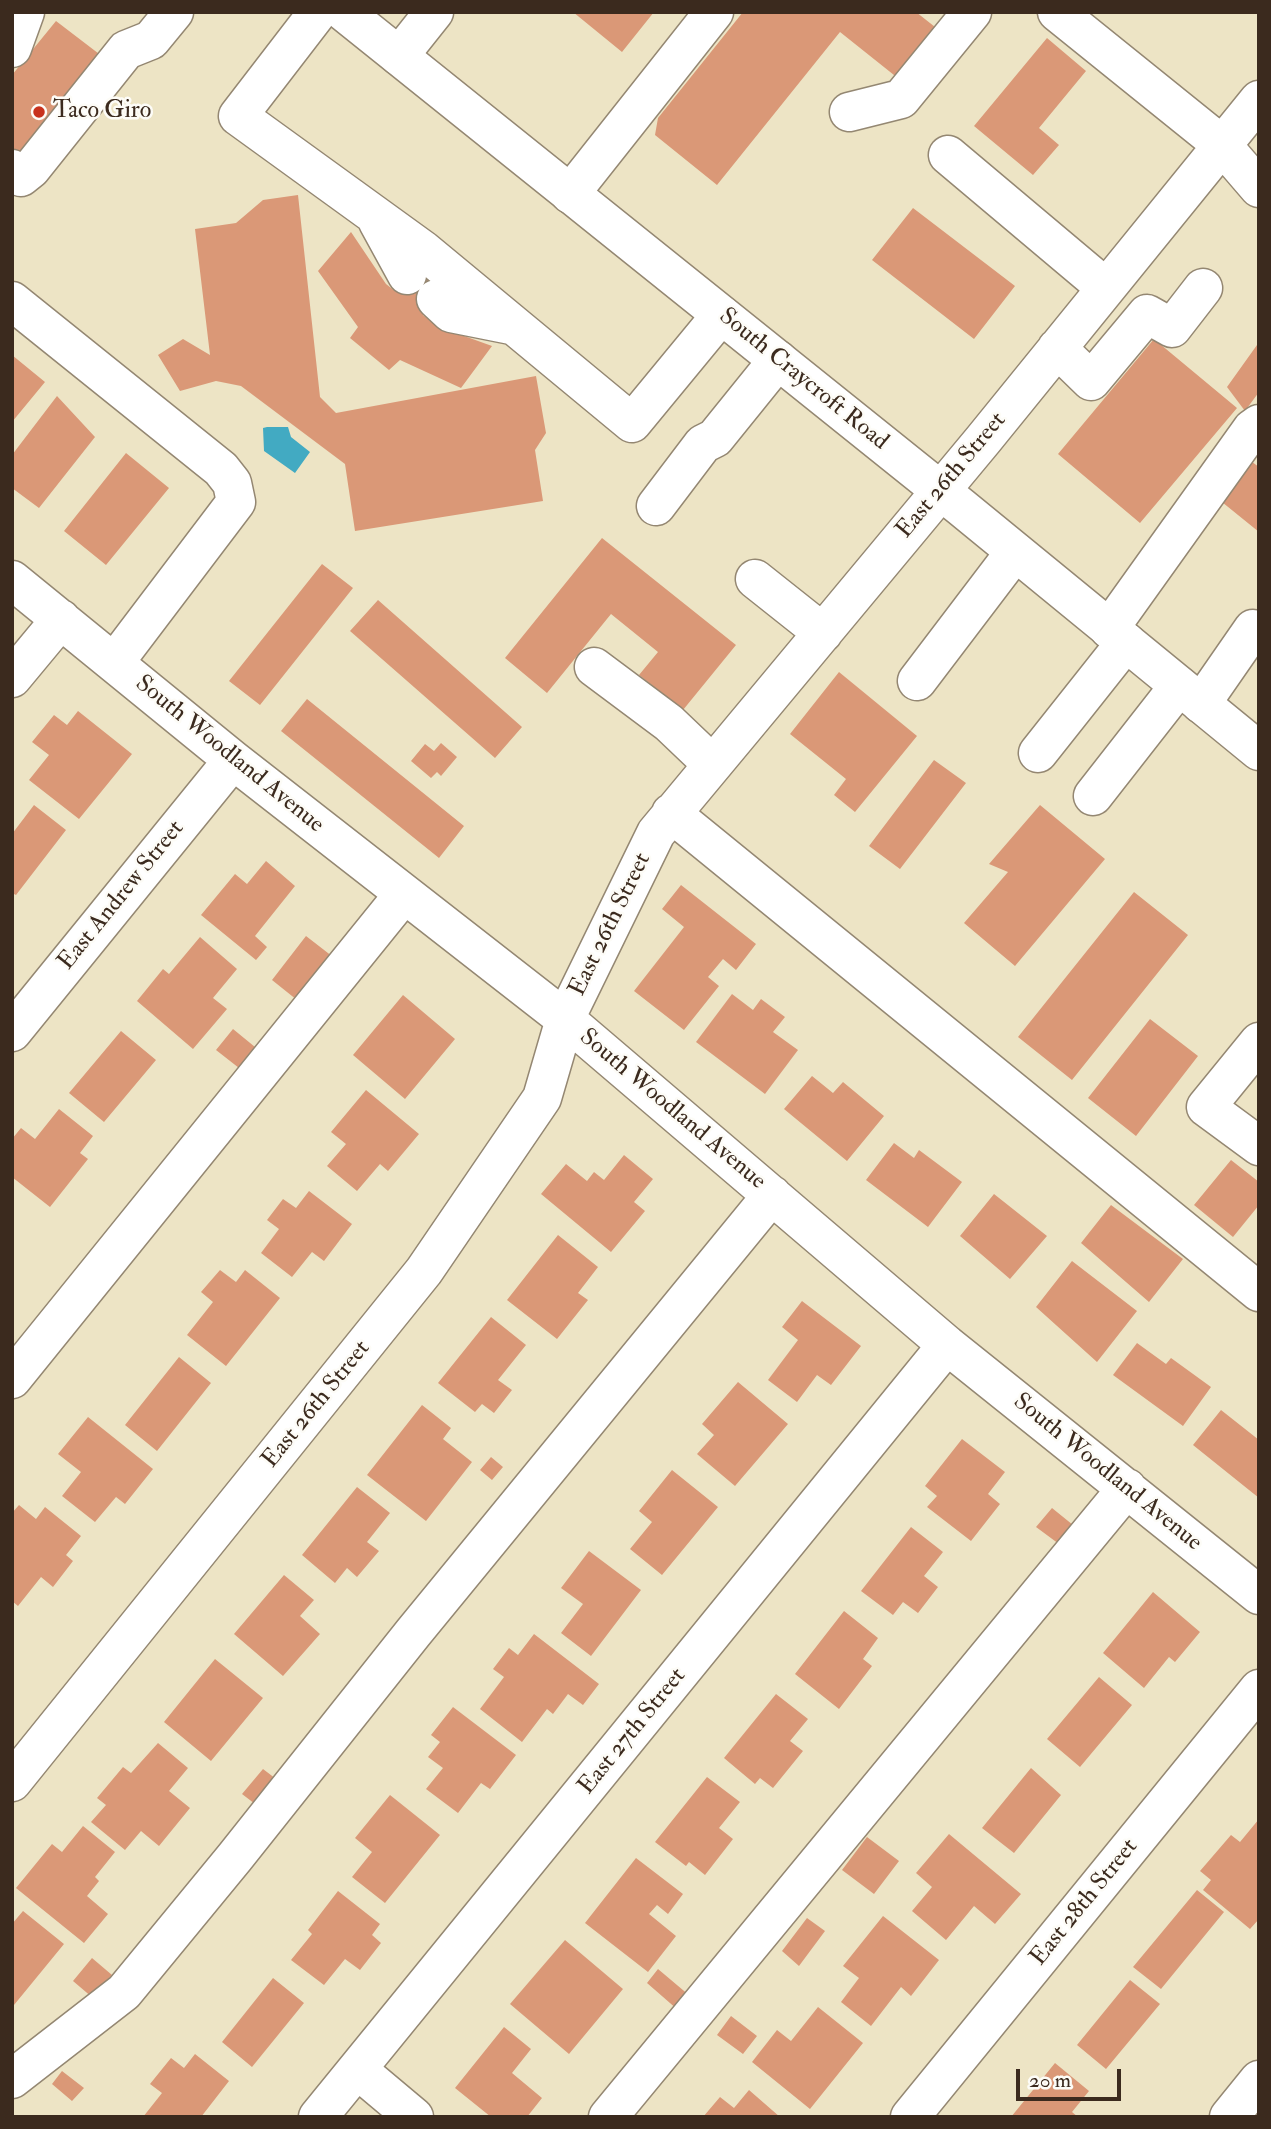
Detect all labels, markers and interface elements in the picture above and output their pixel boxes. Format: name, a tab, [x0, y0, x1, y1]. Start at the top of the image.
place label: Taco Giro	[53, 98, 151, 126]
marker: Taco Giro	[31, 104, 47, 120]
street label: South Craycroft Road	[712, 303, 894, 457]
street label: East 26th Street	[891, 407, 1013, 545]
street label: South Woodland Avenue	[129, 670, 329, 840]
street label: East Andrew Street	[53, 815, 191, 977]
street label: East 26th Street	[564, 849, 658, 1001]
street label: South Woodland Avenue	[573, 1024, 771, 1196]
street label: East 26th Street	[257, 1335, 377, 1475]
street label: South Woodland Avenue	[1007, 1388, 1207, 1558]
street label: East 27th Street	[573, 1663, 693, 1801]
street label: East 28th Street	[1025, 1834, 1145, 1972]
scale bar	[1019, 2056, 1124, 2100]
text: 20 m	[1029, 2067, 1071, 2094]

